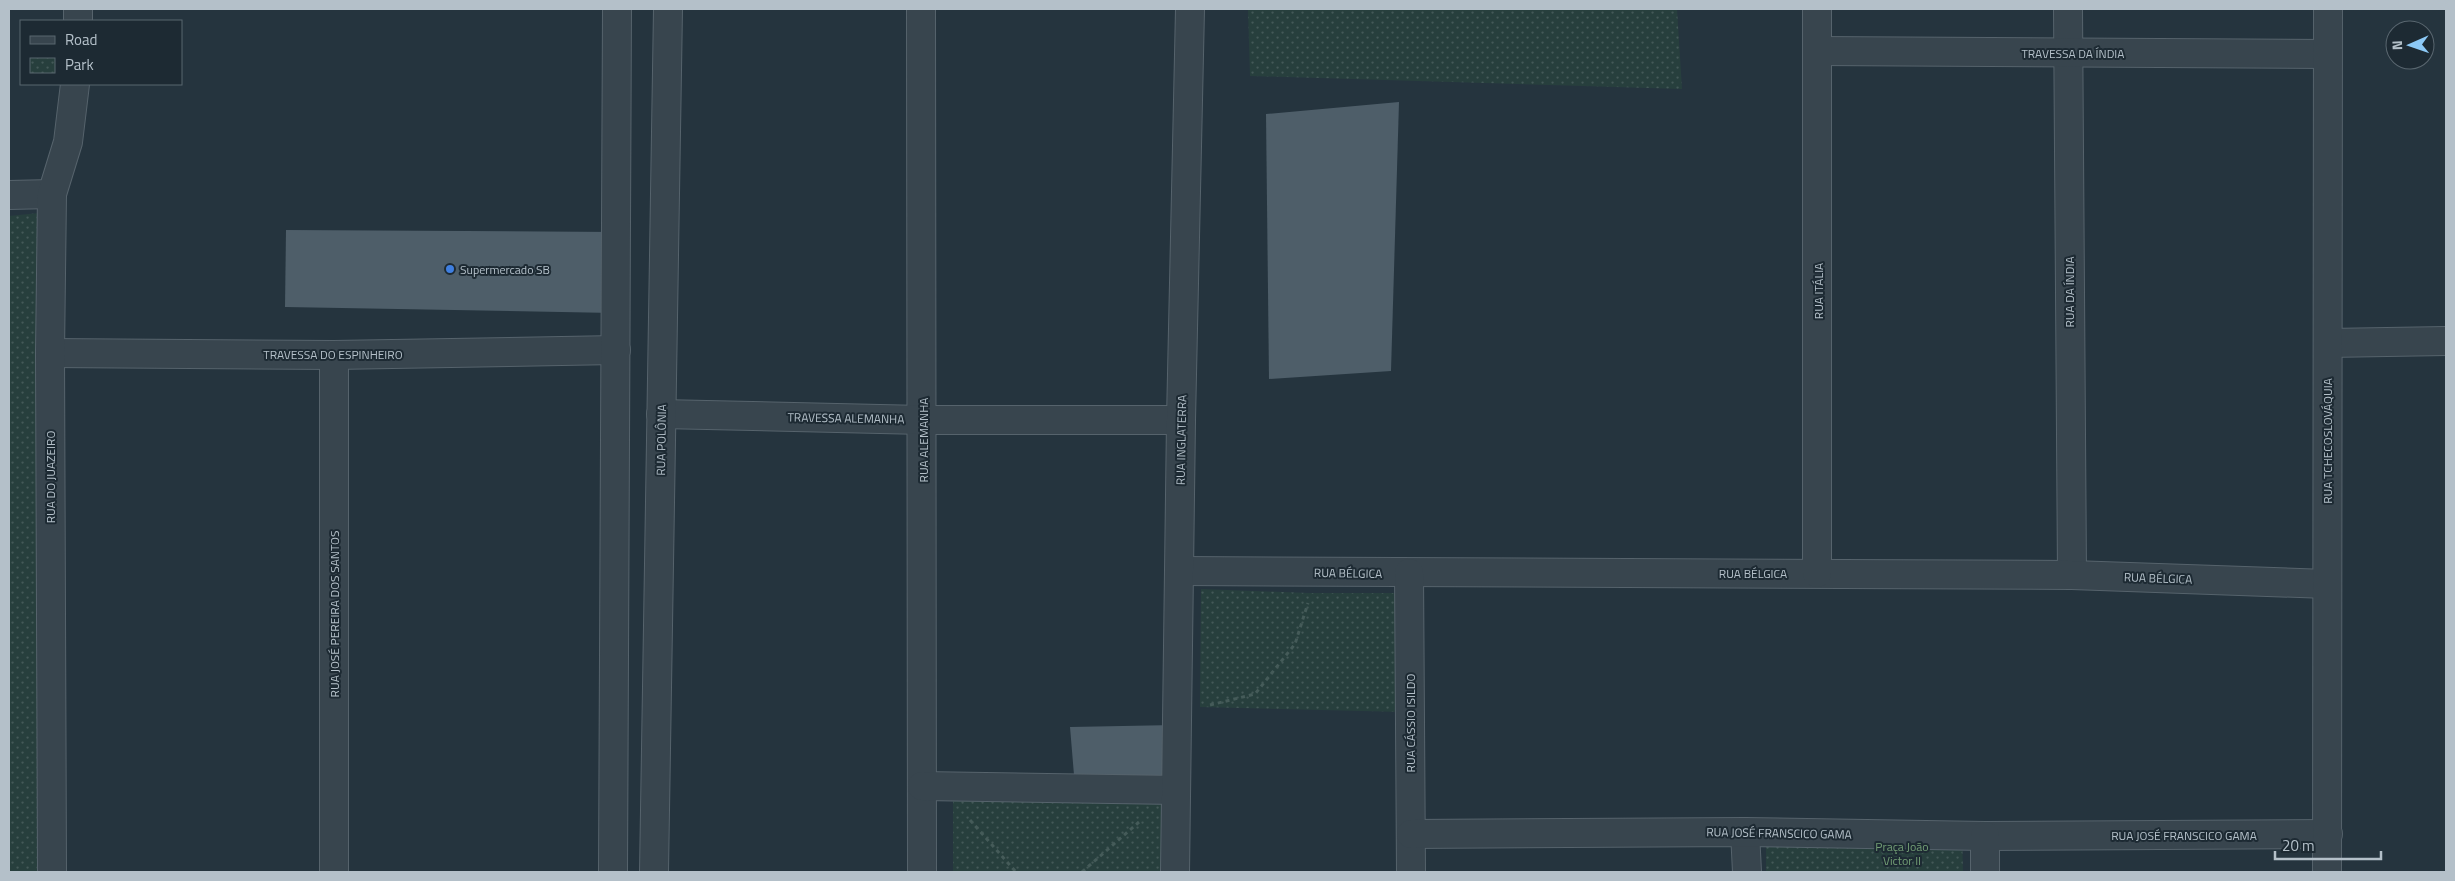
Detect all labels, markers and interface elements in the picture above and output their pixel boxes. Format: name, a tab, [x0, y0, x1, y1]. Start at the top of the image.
legend	[20, 20, 182, 85]
north arrow	[2385, 20, 2435, 70]
text: Road	[65, 28, 97, 51]
text: N	[2386, 40, 2407, 51]
street label: TRAVESSA DA ÍNDIA	[2022, 44, 2124, 63]
text: Park	[65, 53, 94, 76]
street label: RUA DA ÍNDIA	[2060, 256, 2079, 328]
place label: Supermercado SB	[460, 260, 550, 279]
marker: Supermercado SB	[444, 263, 456, 275]
street label: RUA ITÁLIA	[1809, 263, 1828, 319]
street label: TRAVESSA DO ESPINHEIRO	[263, 345, 403, 364]
street label: RUA TCHECOSLOVÁQUIA	[2318, 378, 2337, 504]
street label: RUA INGLATERRA	[1171, 395, 1191, 485]
street label: RUA ALEMANHA	[914, 398, 933, 482]
street label: RUA POLÔNIA	[651, 404, 671, 476]
street label: TRAVESSA ALEMANHA	[787, 407, 905, 429]
street label: RUA DO JUAZEIRO	[41, 431, 60, 523]
street label: RUA JOSÉ PEREIRA DOS SANTOS	[325, 531, 344, 697]
street label: RUA BÉLGICA	[1314, 563, 1382, 583]
street label: RUA BÉLGICA	[1719, 564, 1787, 583]
street label: RUA BÉLGICA	[2123, 567, 2193, 589]
street label: RUA CÁSSIO ISILDO	[1401, 674, 1420, 772]
street label: RUA JOSÉ FRANSCICO GAMA	[1706, 822, 1852, 844]
street label: RUA JOSÉ FRANSCICO GAMA	[2111, 826, 2257, 845]
scale bar	[2275, 828, 2381, 860]
text: 20 m	[2282, 834, 2315, 857]
park label: Praça João Victor II	[1875, 837, 1929, 870]

